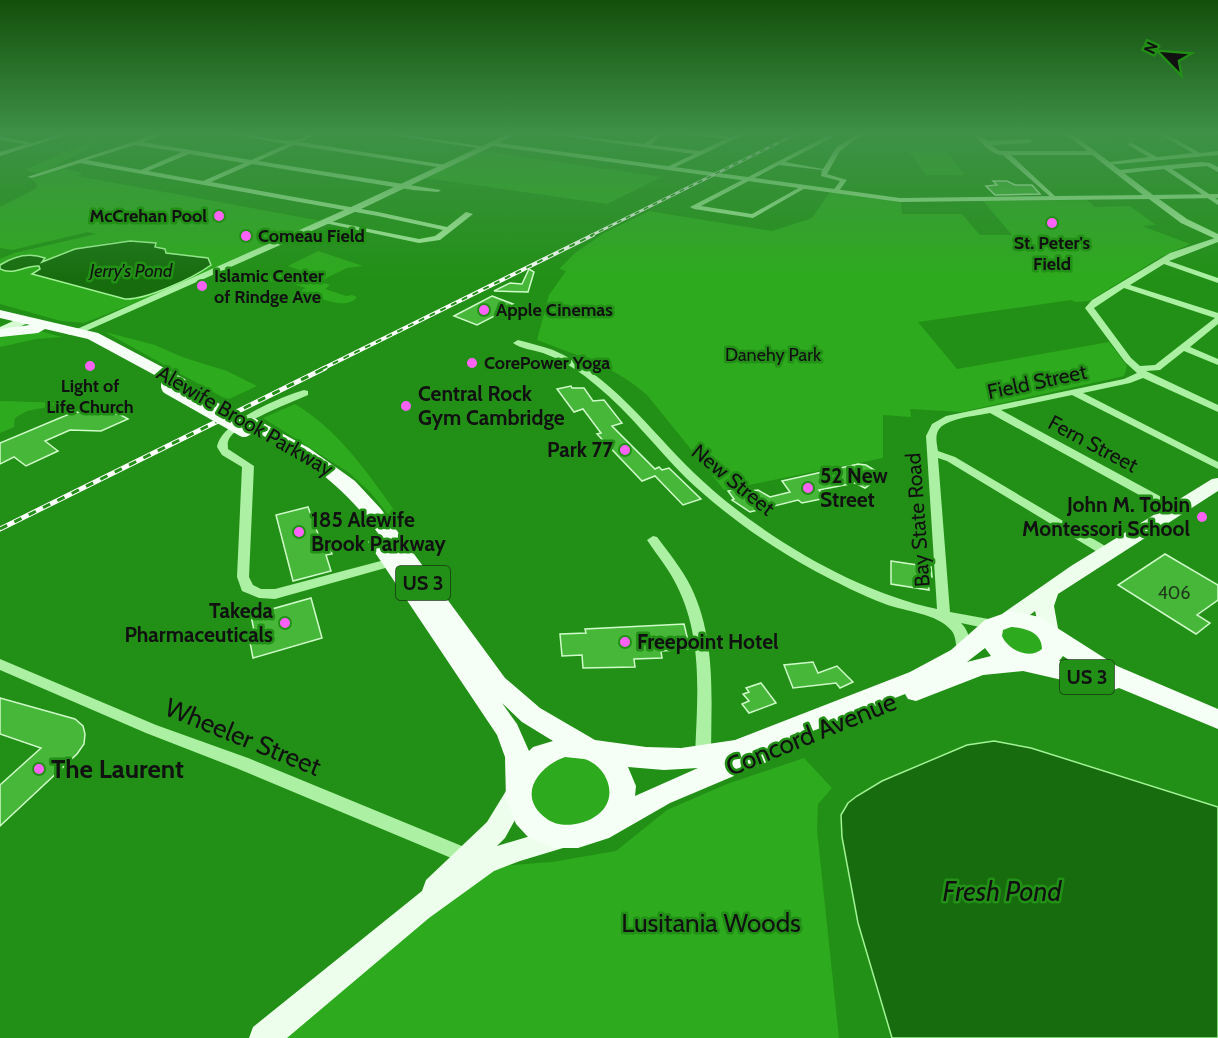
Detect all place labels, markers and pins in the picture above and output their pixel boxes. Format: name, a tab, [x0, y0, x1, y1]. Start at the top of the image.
place label: McCrehan Pool	[90, 205, 207, 227]
marker: McCrehan Pool	[212, 209, 226, 223]
marker: St. Peter's Field	[1045, 216, 1059, 230]
place label: Comeau Field	[258, 225, 365, 247]
marker: Comeau Field	[239, 229, 253, 243]
place label: St. Peter's Field	[1014, 232, 1091, 275]
place label: Islamic Center of Rindge Ave	[214, 265, 324, 308]
marker: Islamic Center of Rindge Ave	[195, 279, 209, 293]
place label: Apple Cinemas	[496, 299, 613, 321]
marker: Apple Cinemas	[477, 303, 491, 317]
place label: CorePower Yoga	[484, 352, 610, 374]
marker: CorePower Yoga	[465, 356, 479, 370]
marker: Light of Life Church	[83, 359, 97, 373]
place label: Light of Life Church	[46, 375, 134, 418]
place label: Central Rock Gym Cambridge	[418, 381, 565, 430]
marker: Central Rock Gym Cambridge	[399, 399, 413, 413]
place label: Park 77	[547, 437, 613, 462]
marker: Park 77	[618, 443, 632, 457]
place label: 52 New Street	[820, 463, 888, 512]
marker: 52 New Street	[801, 481, 815, 495]
place label: John M. Tobin Montessori School	[1022, 492, 1190, 541]
place label: 185 Alewife Brook Parkway	[311, 507, 447, 556]
marker: John M. Tobin Montessori School	[1195, 510, 1209, 524]
marker: 185 Alewife Brook Parkway	[292, 525, 306, 539]
place label: Takeda Pharmaceuticals	[124, 598, 274, 647]
marker: Takeda Pharmaceuticals	[278, 616, 292, 630]
place label: Freepoint Hotel	[637, 629, 779, 654]
marker: Freepoint Hotel	[618, 635, 632, 649]
place label: The Laurent	[51, 753, 184, 785]
marker: The Laurent	[32, 762, 46, 776]

